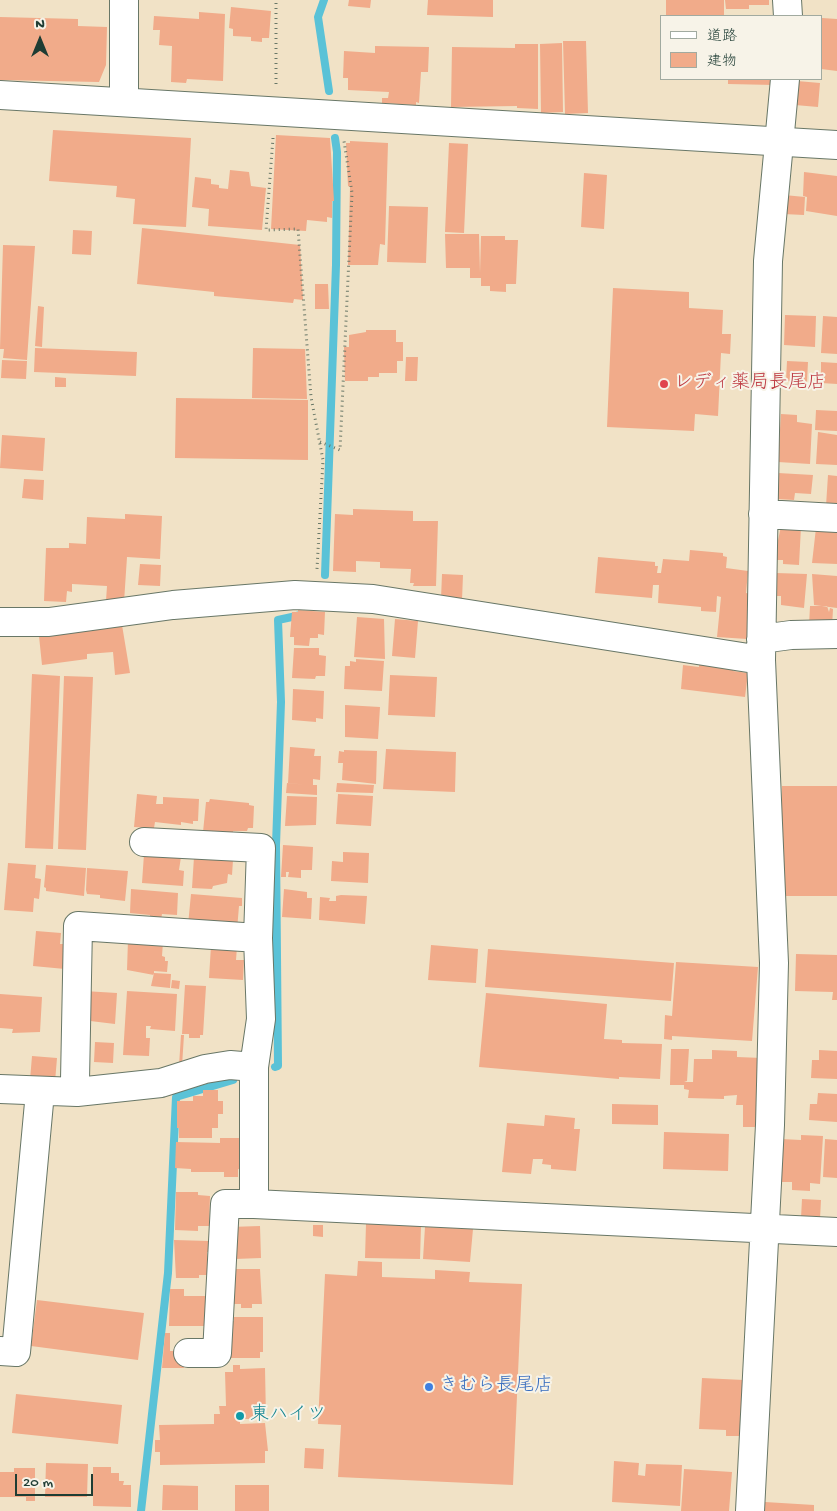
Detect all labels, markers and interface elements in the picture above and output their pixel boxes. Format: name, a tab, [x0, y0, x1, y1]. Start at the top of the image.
north arrow	[15, 15, 65, 65]
legend	[660, 15, 822, 80]
text: N	[35, 16, 45, 33]
text: 道路	[707, 28, 737, 46]
text: 建物	[707, 53, 737, 71]
place label: レディ薬局長尾店	[674, 373, 826, 395]
marker: レディ薬局長尾店	[658, 378, 670, 390]
place label: きむら長尾店	[439, 1376, 553, 1398]
marker: きむら長尾店	[423, 1381, 435, 1393]
place label: 東ハイツ	[250, 1405, 326, 1427]
marker: 東ハイツ	[234, 1410, 246, 1422]
scale bar	[18, 1464, 95, 1496]
text: 20 m	[23, 1474, 53, 1492]

